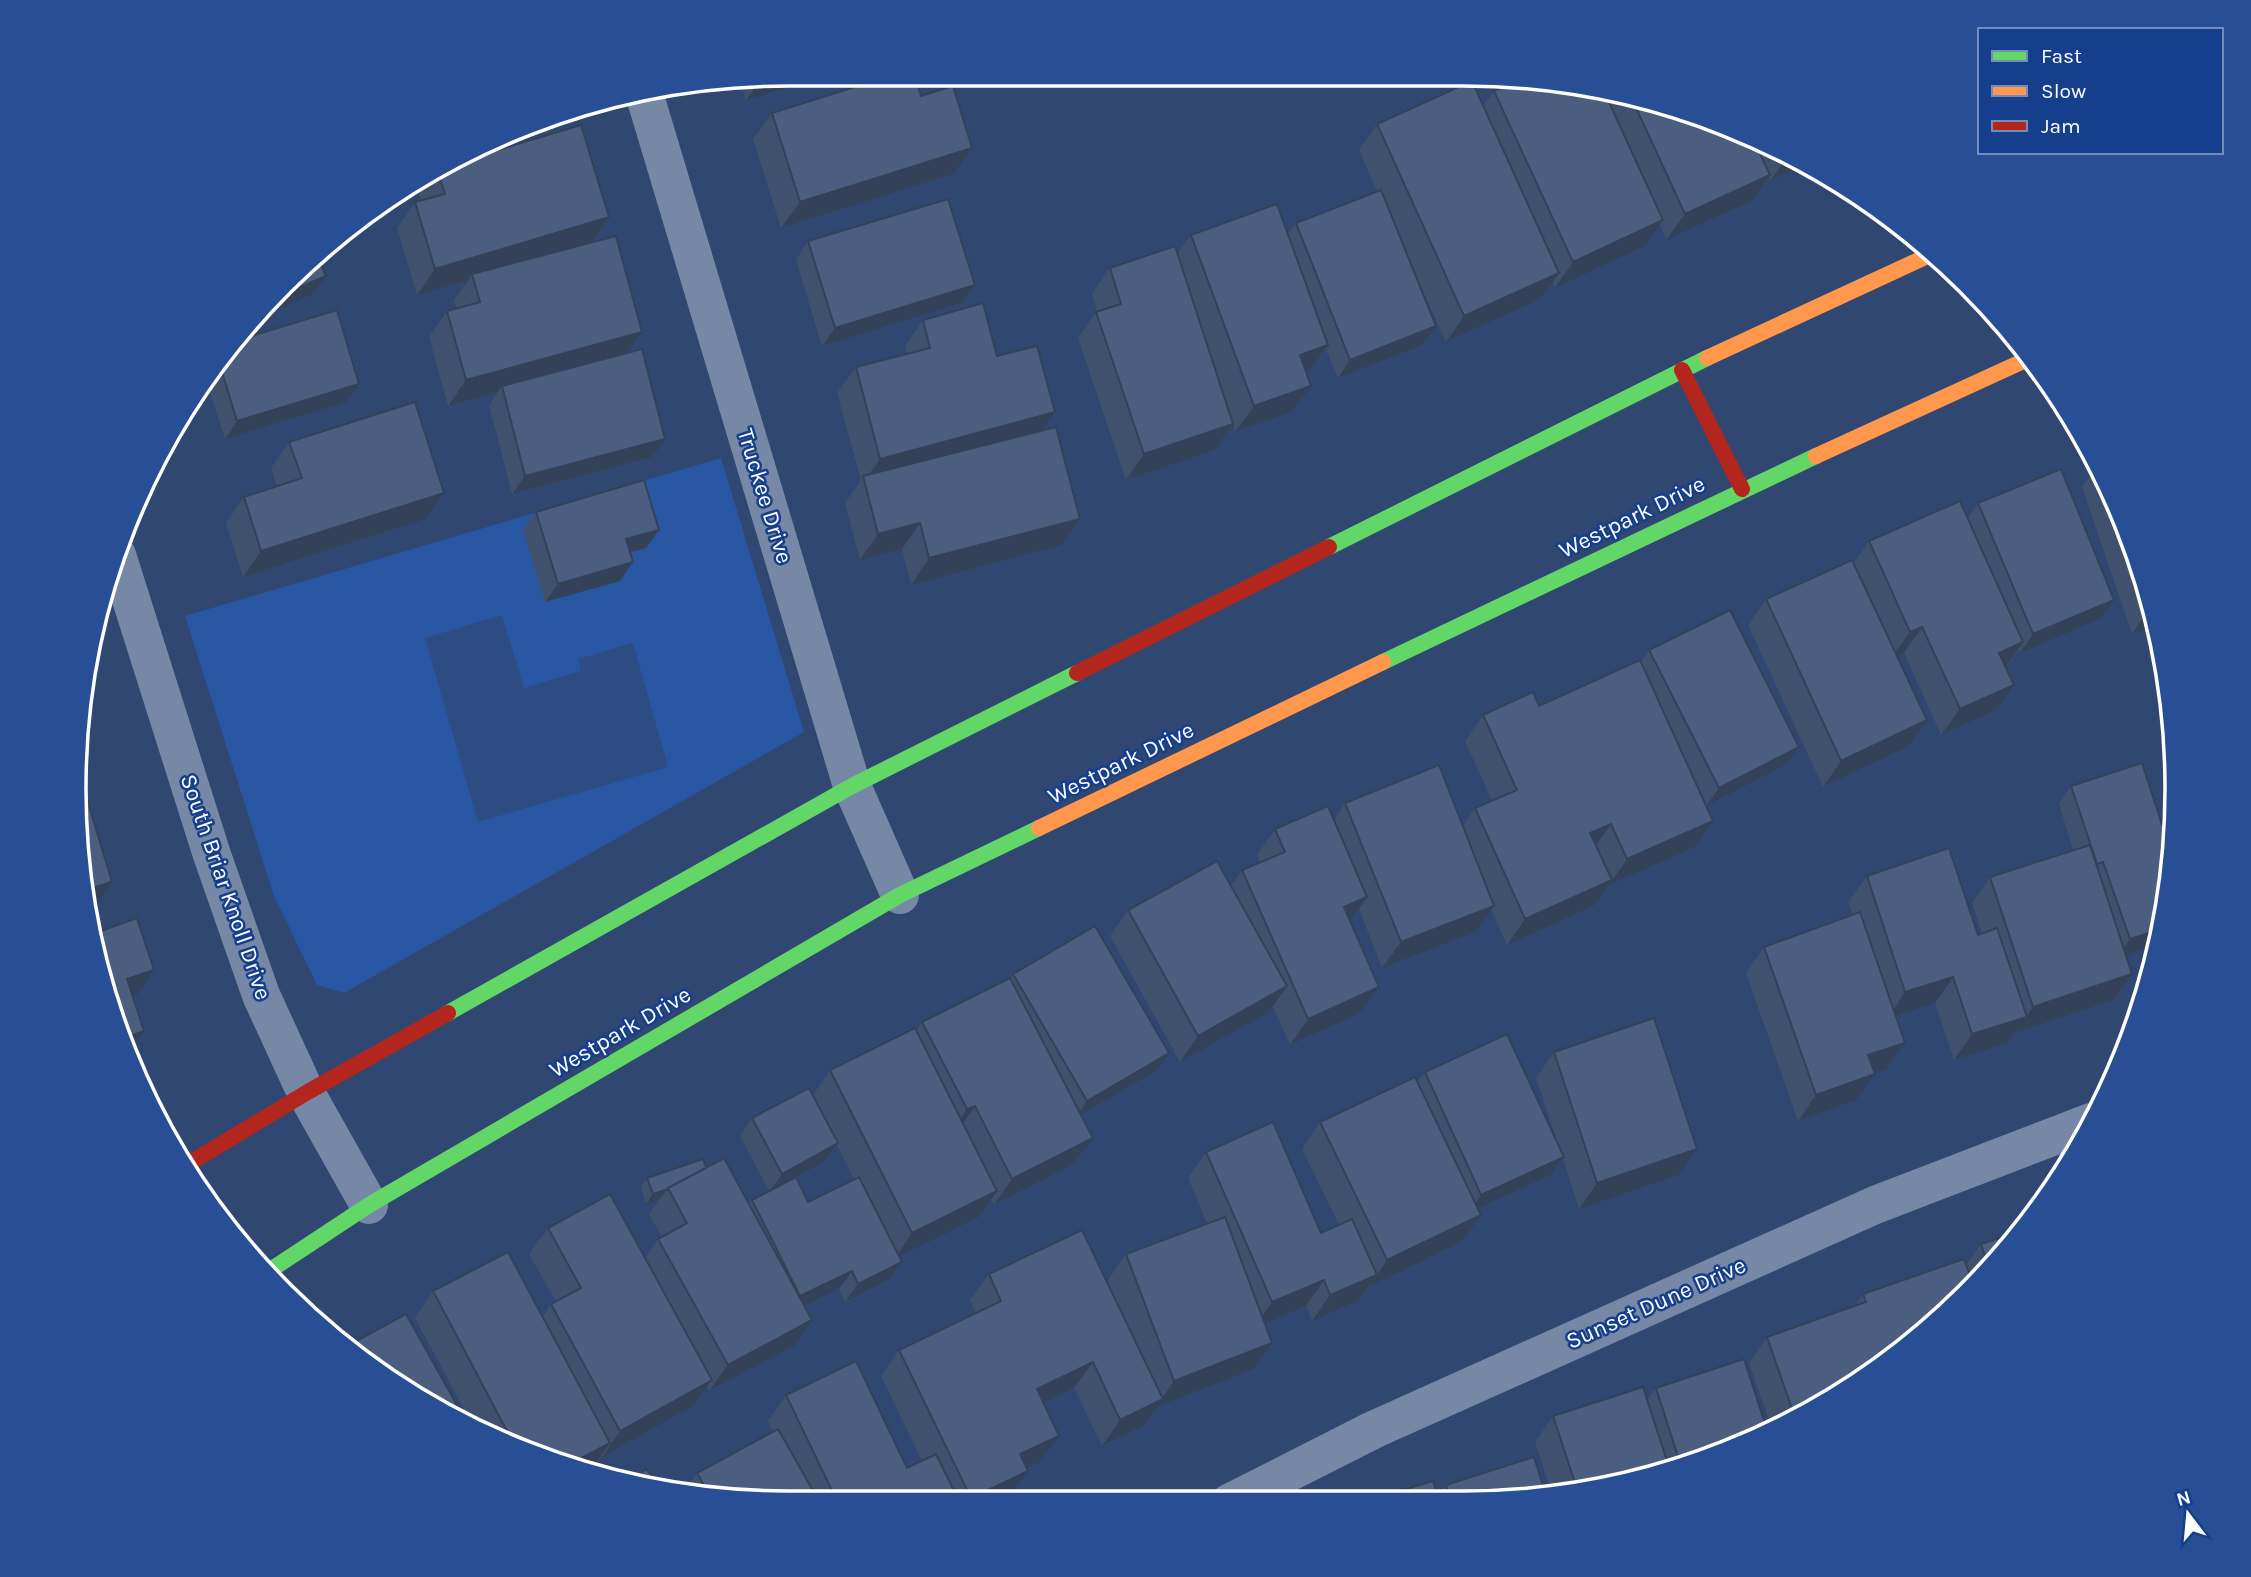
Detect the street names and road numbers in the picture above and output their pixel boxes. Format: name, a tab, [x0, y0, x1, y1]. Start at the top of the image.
street label: Truckee Drive	[732, 425, 798, 567]
street label: Westpark Drive	[1555, 470, 1709, 564]
street label: Westpark Drive	[1044, 716, 1198, 810]
street label: South Briar Knoll Drive	[175, 771, 277, 1003]
street label: Westpark Drive	[544, 981, 696, 1083]
street label: Sunset Dune Drive	[1562, 1251, 1750, 1355]

